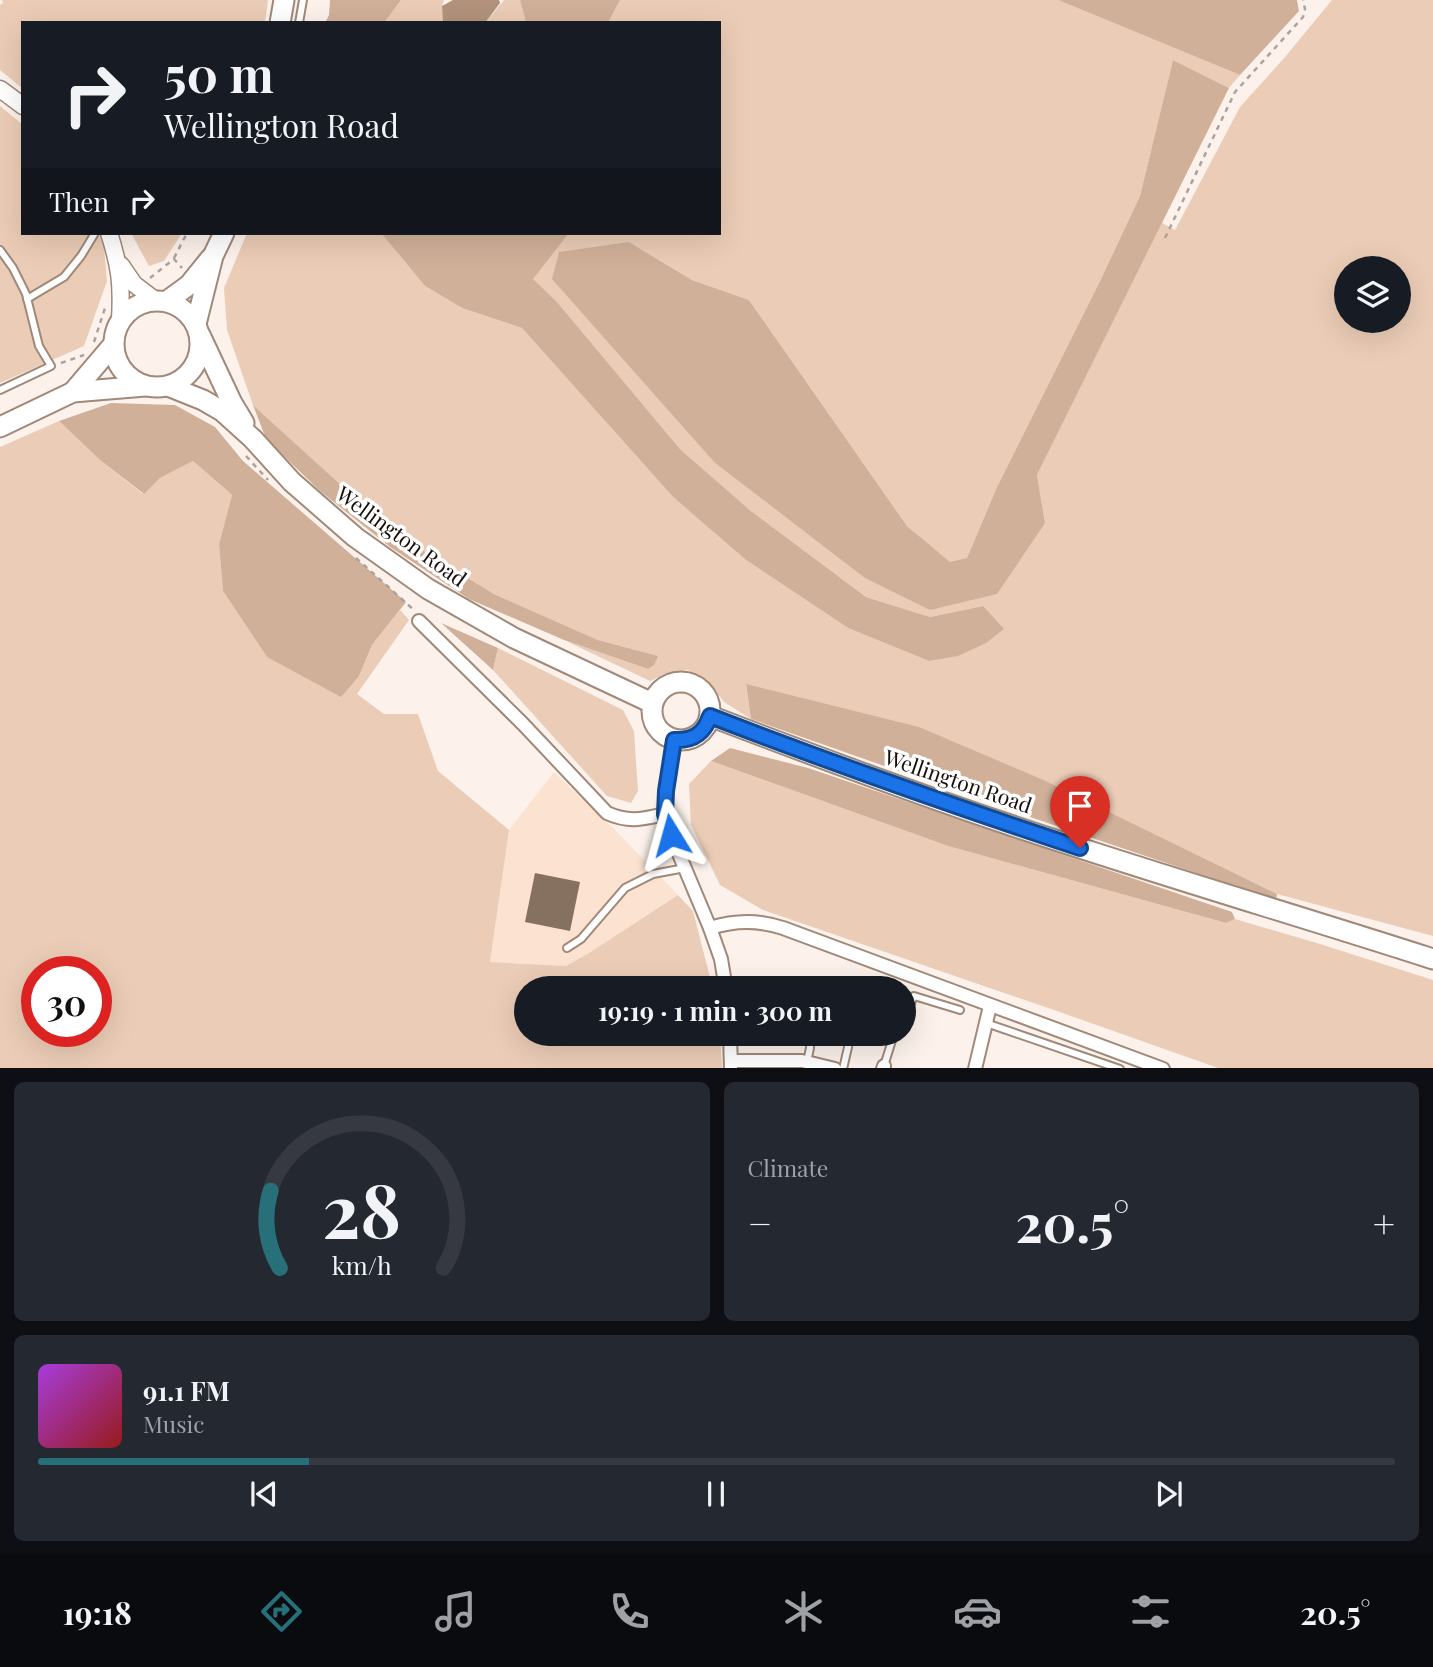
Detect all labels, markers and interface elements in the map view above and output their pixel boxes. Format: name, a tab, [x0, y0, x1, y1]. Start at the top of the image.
text: 50 m	[164, 40, 274, 105]
icon: right	[49, 49, 140, 140]
text: Wellington Road	[164, 103, 399, 146]
icon: right	[123, 182, 161, 220]
text: Then	[49, 184, 109, 219]
map controls	[1334, 256, 1411, 333]
button: layers	[1334, 256, 1411, 333]
street label: Wellington Road	[331, 478, 473, 592]
street label: Wellington Road	[880, 741, 1036, 818]
pin	[1050, 776, 1110, 848]
icon: arrive	[1061, 787, 1099, 825]
position arrow	[634, 798, 708, 872]
speed limit sign: 30	[21, 956, 112, 1047]
text: 19:19 · 1 min · 300 m	[598, 993, 832, 1028]
text: Climate	[748, 1152, 828, 1183]
text: 28	[322, 1159, 401, 1256]
text: 20.5°	[1015, 1187, 1129, 1256]
text: −	[748, 1197, 772, 1248]
text: +	[1373, 1197, 1395, 1248]
text: km/h	[332, 1247, 392, 1280]
text: 91.1 FM	[143, 1373, 230, 1408]
text: Music	[143, 1408, 204, 1439]
icon: previous	[245, 1475, 283, 1513]
icon: pause	[697, 1475, 735, 1513]
icon: next	[1150, 1475, 1188, 1513]
icon: directions	[257, 1587, 306, 1636]
icon: music	[431, 1587, 480, 1636]
icon: phone	[605, 1587, 654, 1636]
icon: climate	[779, 1587, 828, 1636]
icon: car	[953, 1587, 1002, 1636]
icon: filters	[1126, 1587, 1175, 1636]
text: 19:18	[62, 1590, 132, 1633]
text: 20.5°	[1300, 1590, 1370, 1633]

